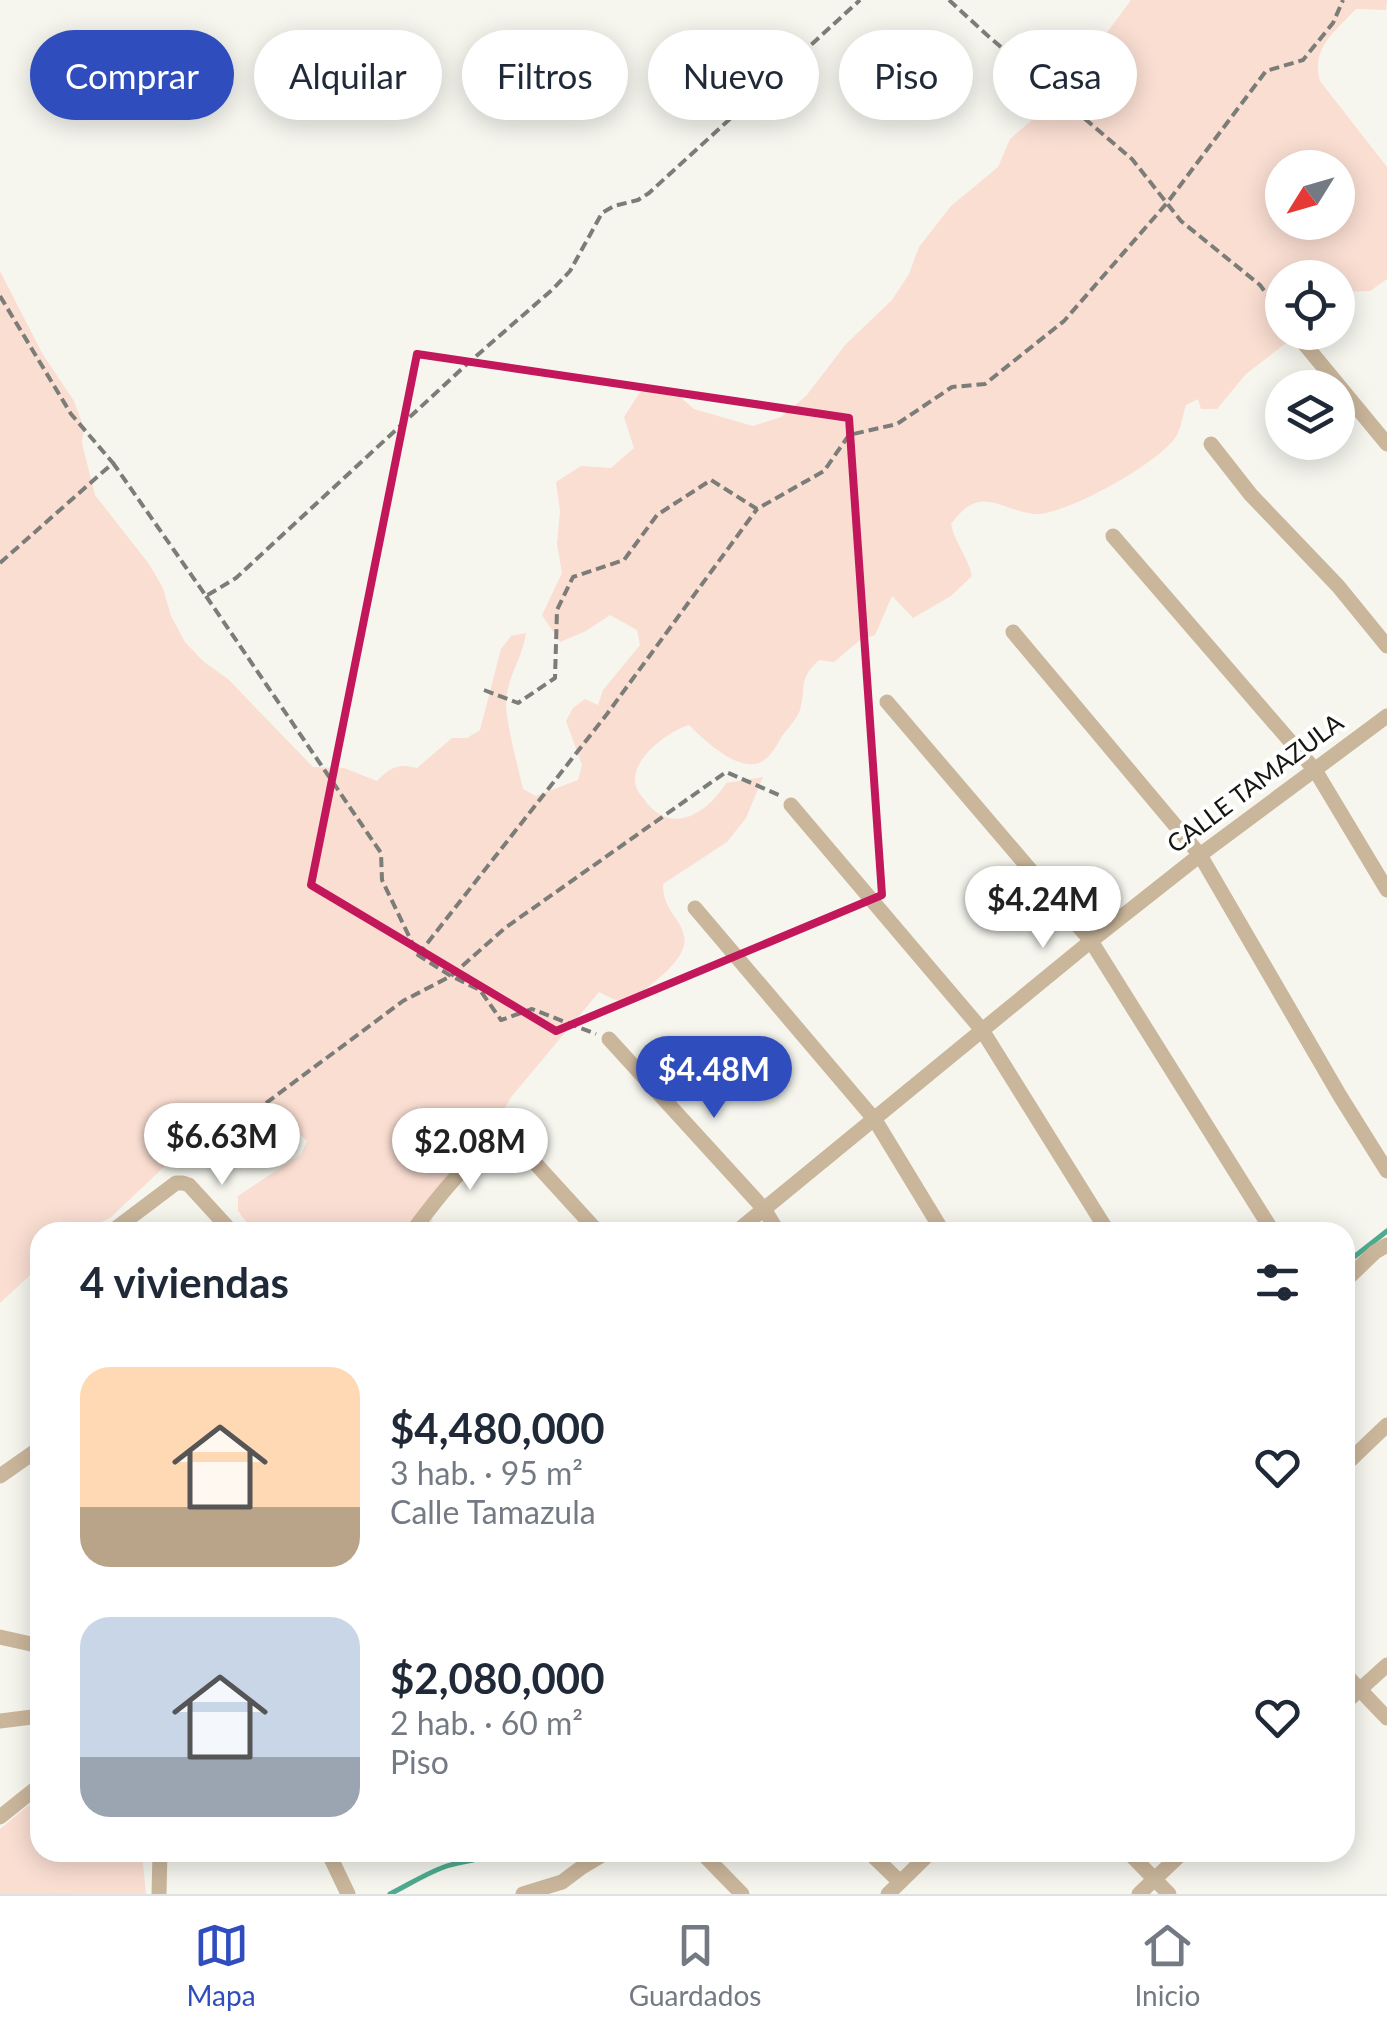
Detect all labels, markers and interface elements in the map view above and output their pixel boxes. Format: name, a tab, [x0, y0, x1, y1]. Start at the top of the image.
chip: Comprar	[30, 30, 234, 120]
chip: Alquilar	[254, 30, 442, 120]
chip: Filtros	[462, 30, 628, 120]
chip: Nuevo	[648, 30, 819, 120]
chip: Piso	[839, 30, 973, 120]
chip: Casa	[993, 30, 1137, 120]
north arrow	[1265, 150, 1355, 240]
map controls	[1265, 150, 1355, 460]
button: locate	[1265, 260, 1355, 350]
button: layers	[1265, 370, 1355, 460]
street label: CALLE TAMAZULA	[1160, 706, 1348, 858]
pin: $4.24M	[962, 866, 1124, 951]
text: $4.24M	[987, 879, 1099, 918]
pin: $4.48M	[633, 1036, 795, 1121]
text: $4.48M	[658, 1049, 770, 1088]
pin: $6.63M	[141, 1103, 303, 1188]
pin: $2.08M	[389, 1108, 551, 1193]
text: $6.63M	[166, 1116, 278, 1155]
text: $2.08M	[414, 1121, 526, 1160]
icon: filters	[1250, 1255, 1305, 1310]
text: 4 viviendas	[80, 1257, 289, 1307]
text: $4,480,000	[390, 1403, 605, 1453]
icon: home	[160, 1407, 280, 1527]
icon: heart	[1250, 1440, 1305, 1495]
text: 3 hab. · 95 m²	[390, 1453, 583, 1492]
text: Calle Tamazula	[390, 1492, 596, 1531]
text: $2,080,000	[390, 1653, 605, 1703]
icon: home	[160, 1657, 280, 1777]
icon: heart	[1250, 1690, 1305, 1745]
text: 2 hab. · 60 m²	[390, 1703, 583, 1742]
text: Piso	[390, 1742, 449, 1781]
tab: Mapa	[187, 1918, 256, 2012]
tab: Guardados	[629, 1918, 761, 2012]
tab: Inicio	[1134, 1918, 1200, 2012]

